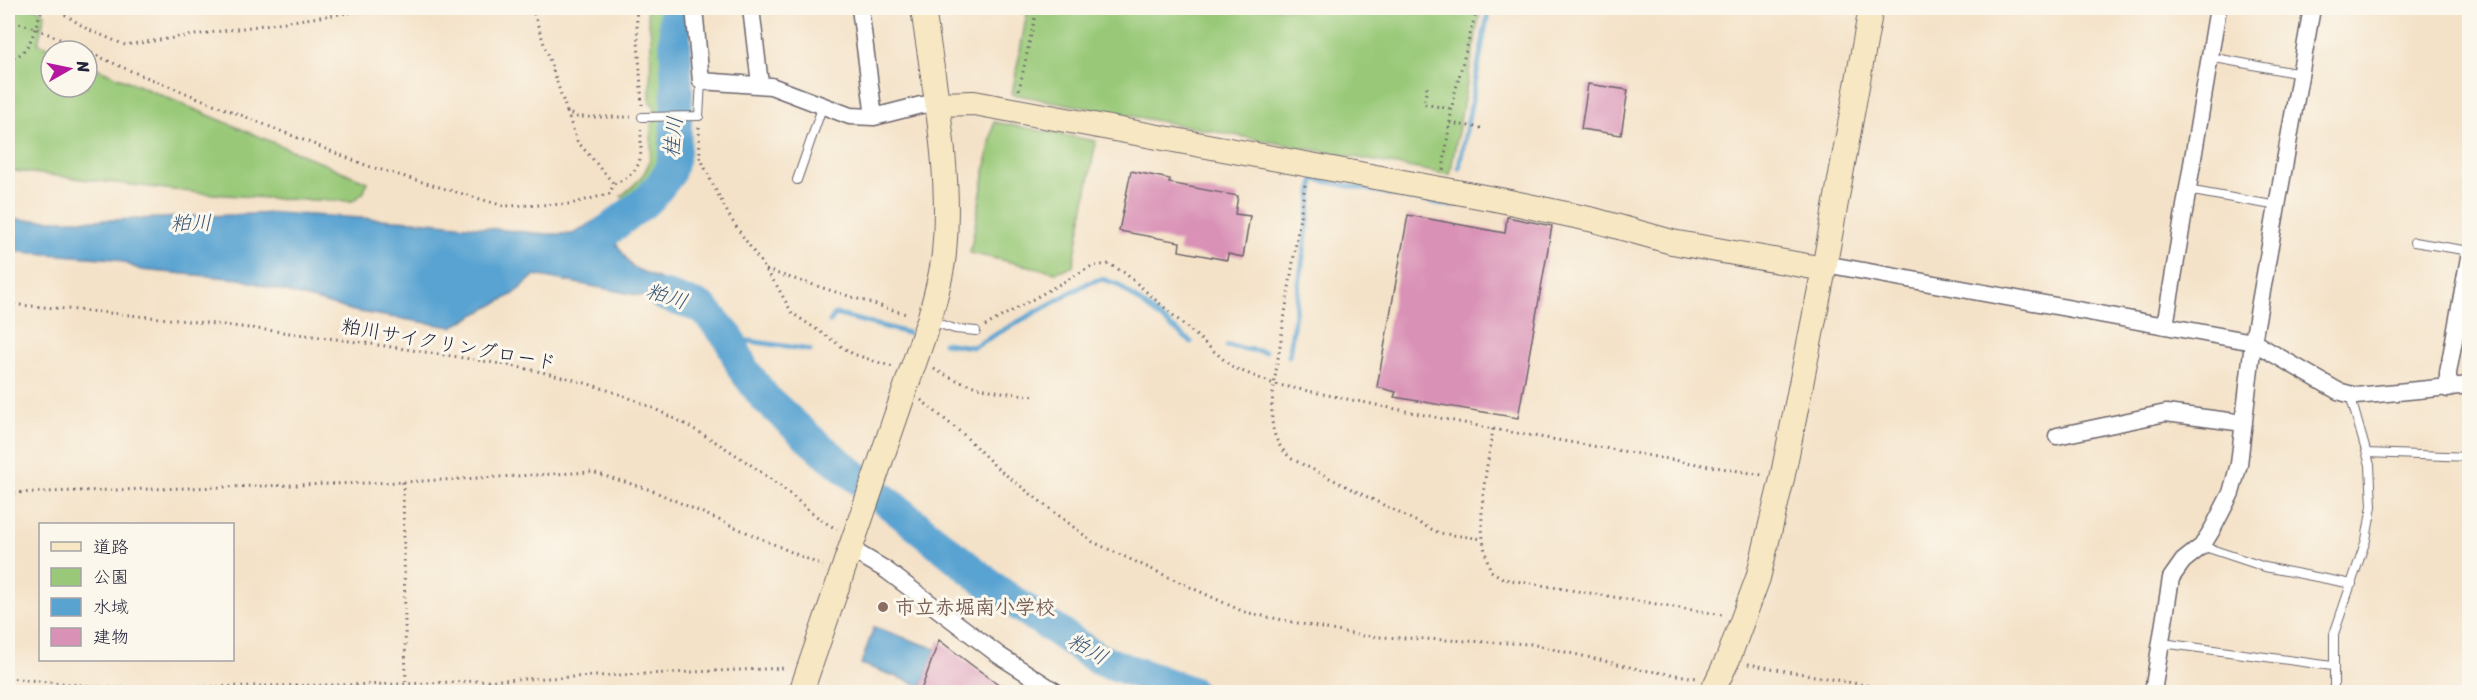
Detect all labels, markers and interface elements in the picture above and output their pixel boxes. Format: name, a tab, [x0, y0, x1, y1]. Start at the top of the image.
north arrow	[39, 39, 99, 99]
text: N	[68, 58, 99, 75]
water label: 桂川	[652, 114, 694, 160]
water label: 粕川	[170, 204, 212, 242]
water label: 粕川	[641, 271, 693, 321]
street label: 粕川サイクリングロード	[339, 308, 559, 381]
legend	[39, 523, 234, 661]
text: 道路	[93, 531, 129, 563]
text: 公園	[93, 561, 129, 593]
place label: 市立赤堀南小学校	[895, 590, 1055, 625]
text: 水域	[93, 591, 129, 623]
marker: 市立赤堀南小学校	[876, 600, 890, 614]
text: 建物	[93, 621, 129, 653]
water label: 粕川	[1060, 622, 1116, 676]

